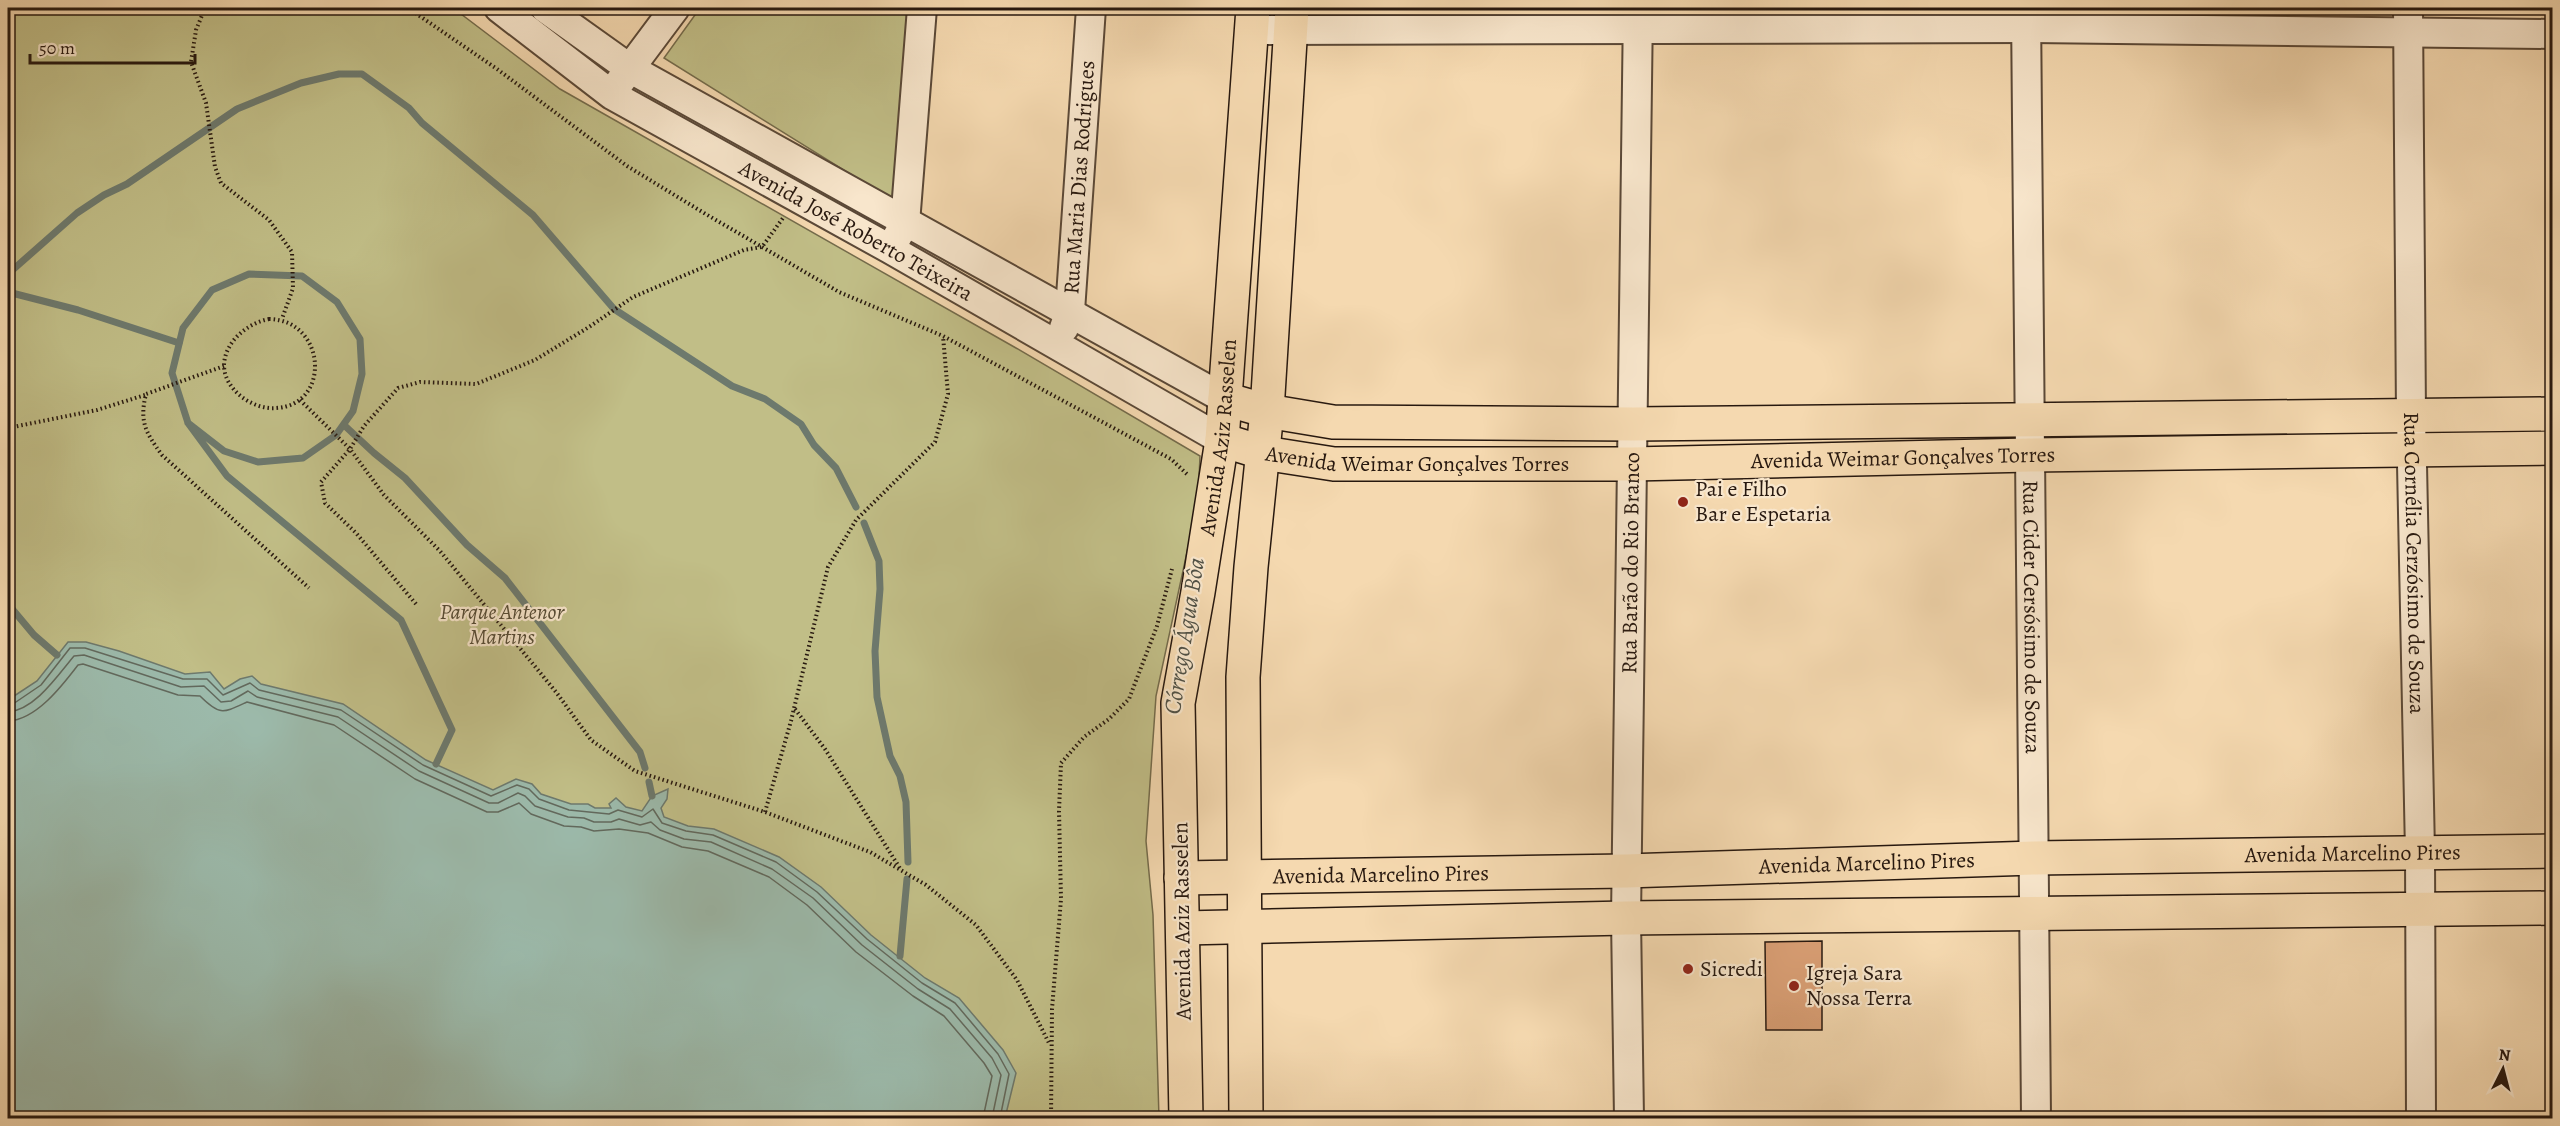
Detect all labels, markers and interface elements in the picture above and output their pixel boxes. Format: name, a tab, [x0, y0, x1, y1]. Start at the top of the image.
scale bar	[30, 27, 195, 65]
text: 50 m	[39, 36, 75, 60]
street label: Rua Maria Dias Rodrigues	[1056, 59, 1102, 295]
street label: Avenida José Roberto Teixeira	[733, 153, 979, 309]
street label: Avenida Aziz Rasselen	[1192, 338, 1244, 539]
street label: Rua Cornélia Cerzósimo de Souza	[2396, 412, 2432, 715]
street label: Avenida Weimar Gonçalves Torres	[1263, 438, 1569, 479]
street label: Avenida Weimar Gonçalves Torres	[1750, 440, 2055, 476]
street label: Rua Barão do Rio Branco	[1614, 452, 1647, 674]
place label: Pai e Filho Bar e Espetaria	[1695, 474, 1832, 529]
street label: Rua Cider Cersósimo de Souza	[2015, 480, 2048, 755]
marker: Pai e Filho Bar e Espetaria	[1676, 495, 1690, 509]
water label: Córrego Água Bôa	[1156, 555, 1212, 717]
park label: Parque Antenor Martins	[440, 597, 566, 652]
street label: Avenida Aziz Rasselen	[1165, 822, 1199, 1021]
street label: Avenida Marcelino Pires	[2243, 837, 2461, 870]
street label: Avenida Marcelino Pires	[1757, 845, 1975, 882]
street label: Avenida Marcelino Pires	[1272, 858, 1489, 892]
place label: Sicredi	[1700, 954, 1763, 984]
place label: Igreja Sara Nossa Terra	[1806, 958, 1913, 1013]
marker: Sicredi	[1681, 962, 1695, 976]
marker: Igreja Sara Nossa Terra	[1787, 979, 1801, 993]
north arrow	[2473, 1039, 2533, 1099]
text: N	[2498, 1044, 2512, 1067]

